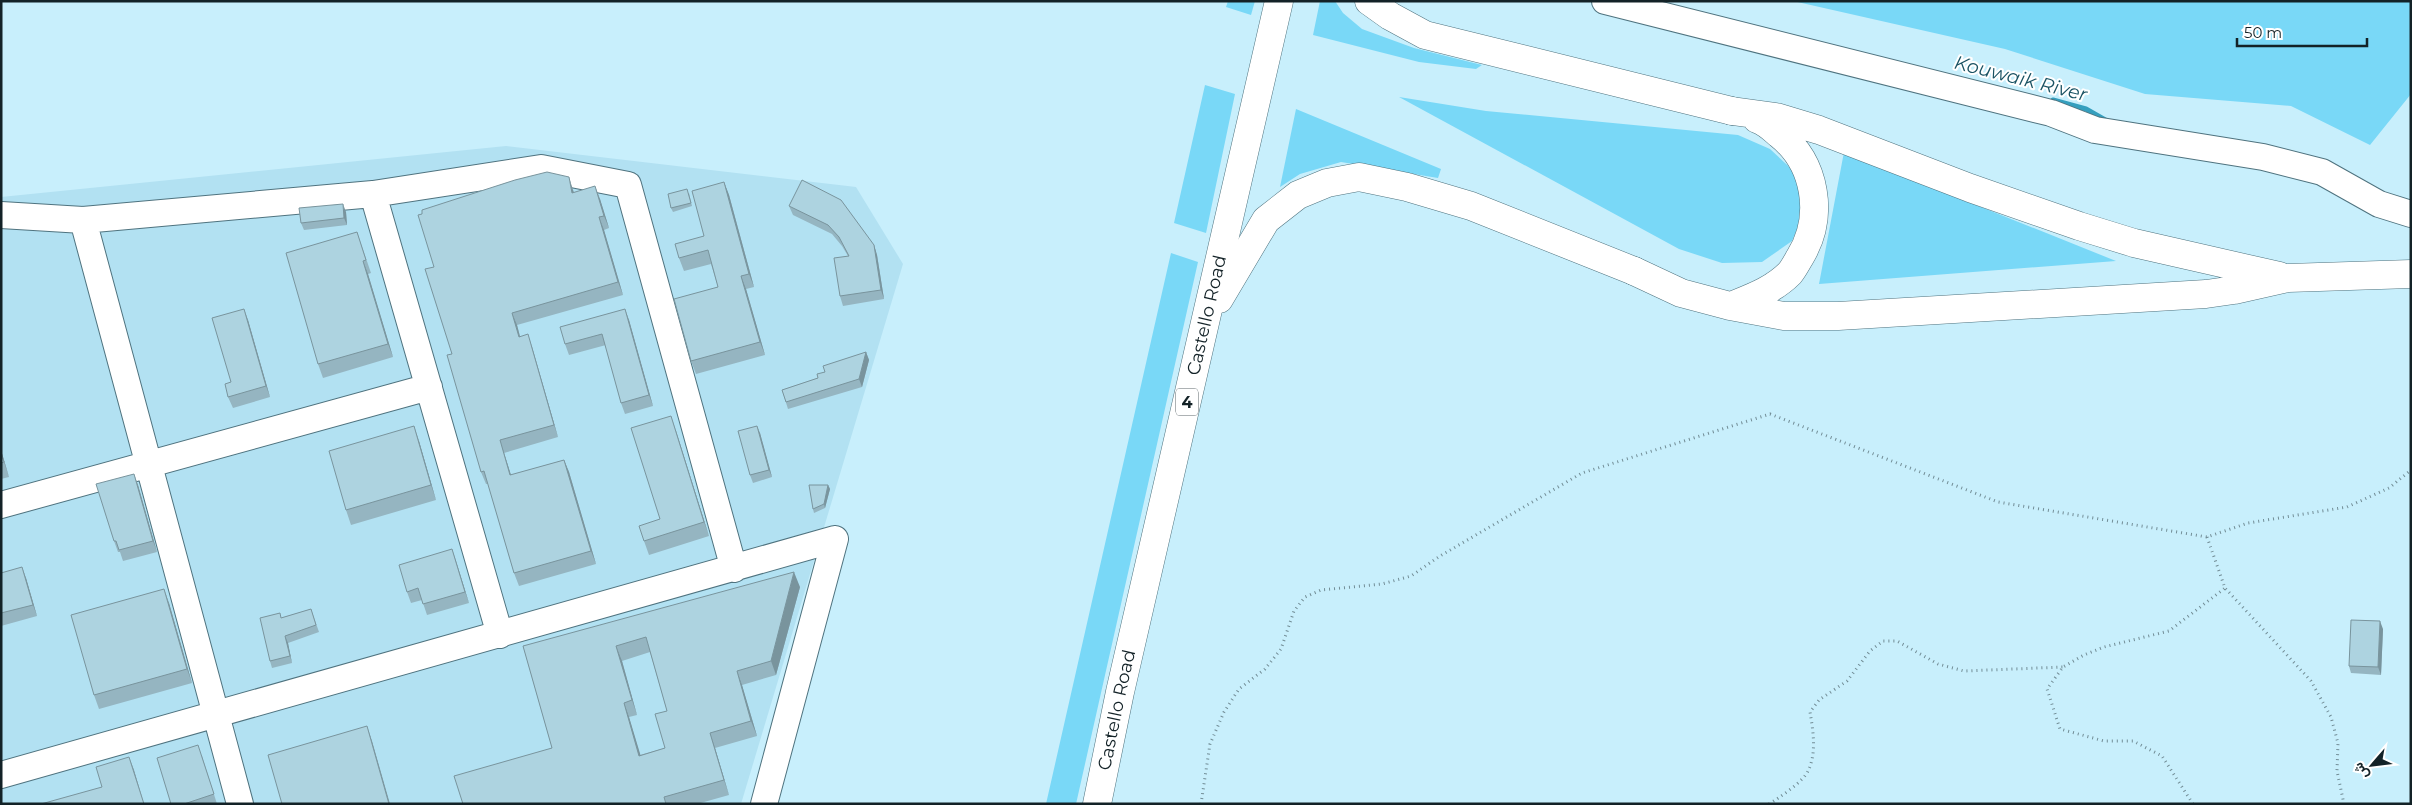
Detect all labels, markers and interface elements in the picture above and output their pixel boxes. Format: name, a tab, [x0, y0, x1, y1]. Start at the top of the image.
scale bar	[2237, 15, 2367, 47]
text: 50 m	[2244, 23, 2282, 42]
water label: Kouwaik River	[1952, 51, 2090, 106]
street label: Castello Road	[1182, 253, 1231, 377]
road number: 4	[1176, 388, 1198, 416]
street label: Castello Road	[1093, 648, 1140, 772]
north arrow	[2347, 740, 2397, 790]
text: ش	[2349, 759, 2372, 783]

